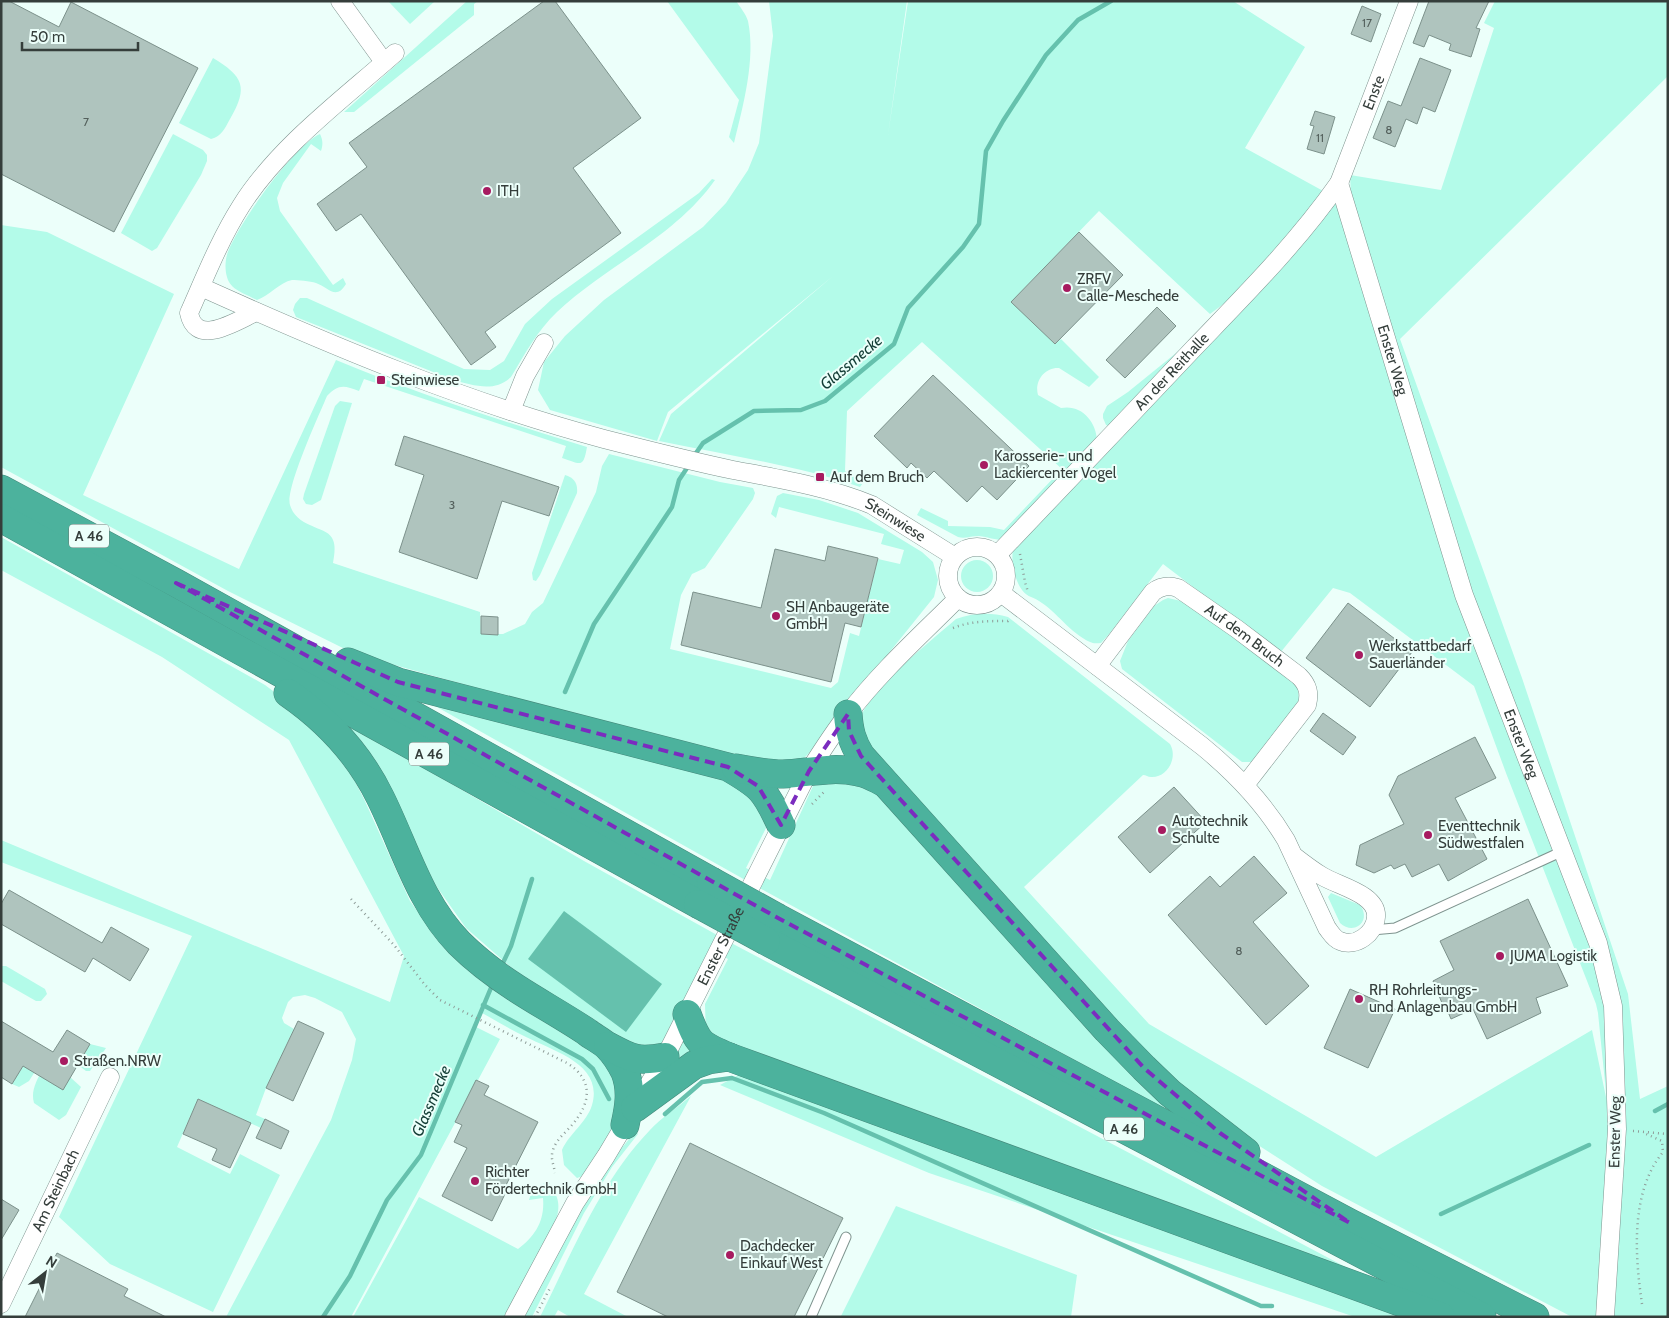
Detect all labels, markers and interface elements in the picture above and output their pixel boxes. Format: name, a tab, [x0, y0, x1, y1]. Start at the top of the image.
house number: 17	[1362, 15, 1372, 30]
scale bar	[22, 20, 139, 52]
text: 50 m	[30, 28, 65, 46]
street label: Enste	[1359, 73, 1389, 112]
house number: 7	[83, 114, 89, 129]
house number: 8	[1385, 122, 1393, 137]
house number: 11	[1316, 130, 1324, 145]
place label: ITH	[497, 182, 519, 200]
marker: ITH	[481, 185, 493, 197]
place label: ZRFV Calle-Meschede	[1077, 270, 1179, 305]
marker: ZRFV Calle-Meschede	[1061, 282, 1073, 294]
street label: Enster Weg	[1374, 323, 1412, 398]
street label: An der Reithalle	[1131, 329, 1213, 414]
water label: Glassmecke	[816, 330, 886, 394]
place label: Steinwiese	[391, 371, 460, 389]
marker: Steinwiese	[375, 374, 387, 386]
place label: Karosserie- und Lackiercenter Vogel	[994, 447, 1117, 482]
marker: Karosserie- und Lackiercenter Vogel	[978, 459, 990, 471]
place label: Auf dem Bruch	[830, 468, 924, 486]
marker: Auf dem Bruch	[814, 471, 826, 483]
street label: Steinwiese	[862, 494, 929, 546]
house number: 3	[449, 497, 455, 512]
road number: A 46	[69, 524, 109, 548]
place label: SH Anbaugeräte GmbH	[786, 598, 890, 633]
street label: Auf dem Bruch	[1201, 600, 1288, 671]
marker: SH Anbaugeräte GmbH	[770, 610, 782, 622]
place label: Werkstattbedarf Sauerländer	[1369, 637, 1471, 672]
marker: Werkstattbedarf Sauerländer	[1353, 649, 1365, 661]
street label: Enster Weg	[1500, 707, 1543, 781]
road number: A 46	[409, 742, 449, 766]
place label: Autotechnik Schulte	[1172, 812, 1248, 847]
place label: Eventtechnik Südwestfalen	[1438, 817, 1524, 852]
marker: Autotechnik Schulte	[1156, 824, 1168, 836]
marker: Eventtechnik Südwestfalen	[1422, 829, 1434, 841]
street label: Enster Straße	[694, 904, 748, 988]
house number: 8	[1235, 943, 1243, 958]
place label: JUMA Logistik	[1509, 947, 1597, 965]
marker: JUMA Logistik	[1494, 950, 1506, 962]
place label: RH Rohrleitungs- und Anlagenbau GmbH	[1369, 981, 1517, 1016]
marker: RH Rohrleitungs- und Anlagenbau GmbH	[1353, 993, 1365, 1005]
place label: Straßen.NRW	[74, 1052, 162, 1070]
marker: Straßen.NRW	[58, 1055, 70, 1067]
water label: Glassmecke	[408, 1063, 454, 1139]
street label: Enster Weg	[1605, 1095, 1625, 1168]
road number: A 46	[1104, 1118, 1144, 1140]
street label: Am Steinbach	[28, 1146, 83, 1234]
place label: Richter Fördertechnik GmbH	[485, 1163, 617, 1198]
marker: Richter Fördertechnik GmbH	[469, 1175, 481, 1187]
place label: Dachdecker Einkauf West	[740, 1237, 823, 1272]
north arrow	[20, 1248, 70, 1298]
marker: Dachdecker Einkauf West	[724, 1249, 736, 1261]
text: N	[43, 1252, 61, 1272]

